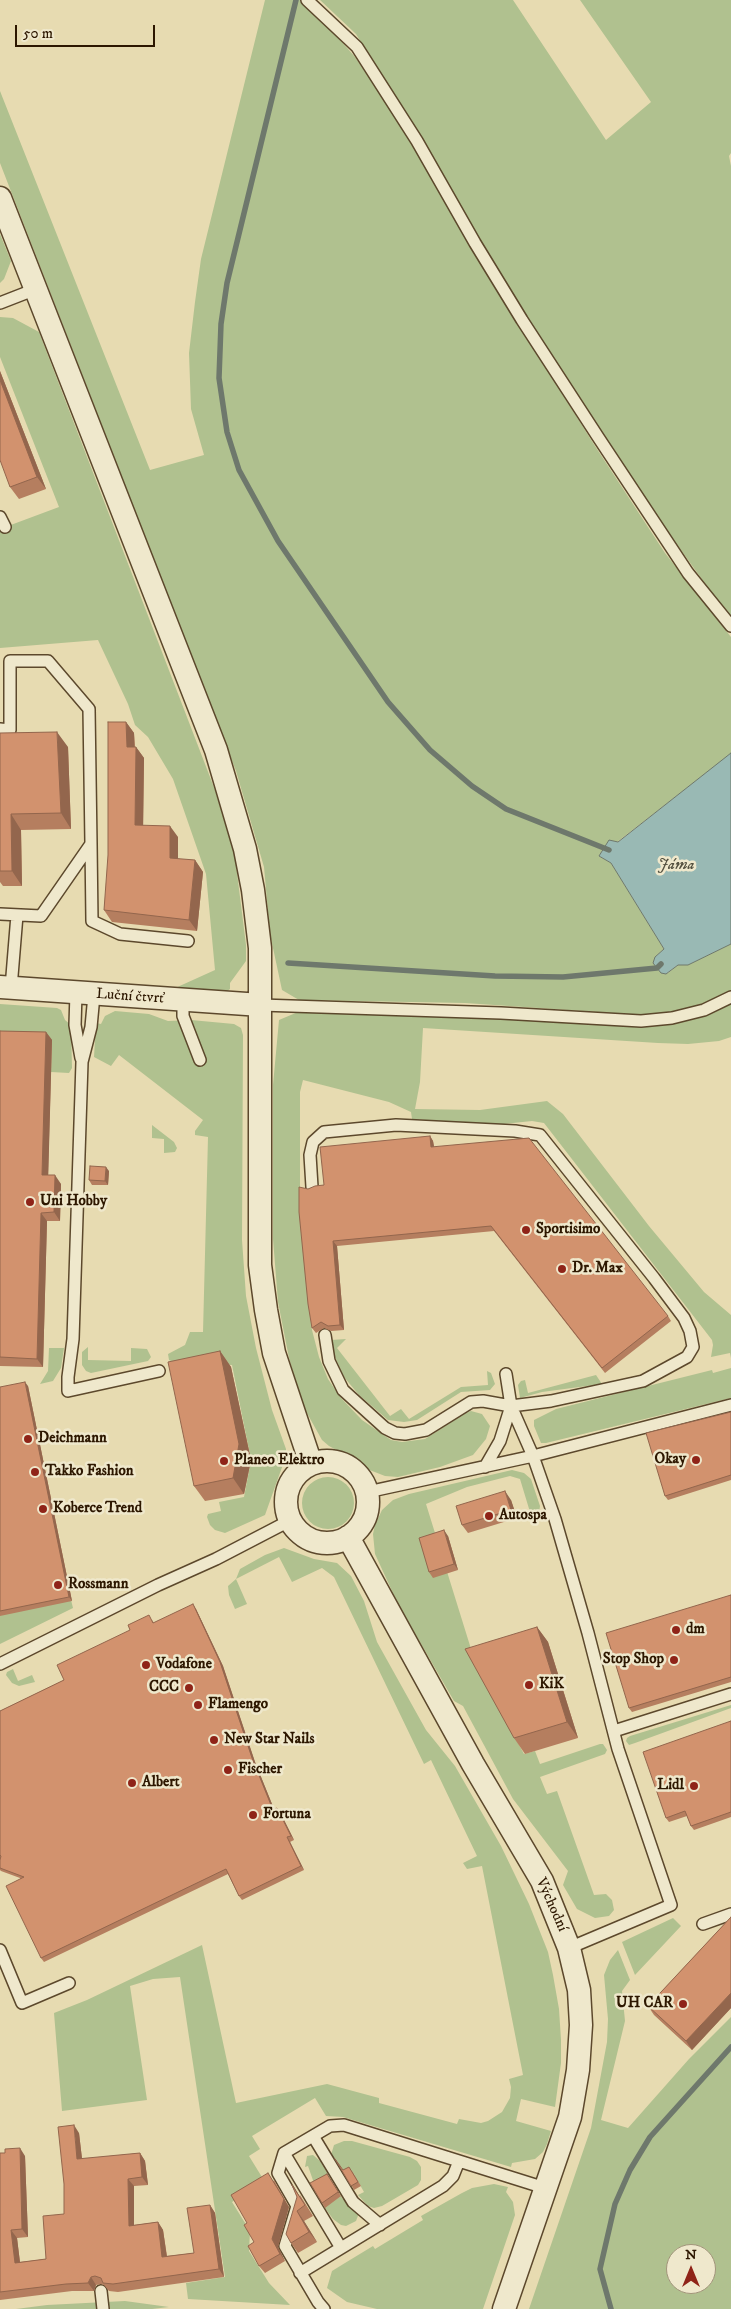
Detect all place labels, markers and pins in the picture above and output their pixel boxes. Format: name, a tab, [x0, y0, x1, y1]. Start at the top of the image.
place label: Uni Hobby	[40, 1193, 107, 1211]
marker: Uni Hobby	[24, 1196, 36, 1208]
place label: Sportisimo	[536, 1221, 600, 1239]
marker: Sportisimo	[520, 1224, 532, 1236]
place label: Dr. Max	[572, 1260, 623, 1278]
marker: Dr. Max	[556, 1263, 568, 1275]
place label: Deichmann	[38, 1430, 107, 1448]
marker: Deichmann	[22, 1433, 34, 1445]
place label: Okay	[655, 1451, 686, 1469]
place label: Planeo Elektro	[234, 1452, 324, 1470]
marker: Okay	[690, 1454, 702, 1466]
marker: Planeo Elektro	[218, 1455, 230, 1467]
place label: Takko Fashion	[45, 1463, 134, 1481]
marker: Takko Fashion	[29, 1466, 41, 1478]
place label: Koberce Trend	[53, 1500, 142, 1518]
marker: Koberce Trend	[37, 1503, 49, 1515]
place label: Autospa	[499, 1507, 547, 1525]
marker: Autospa	[483, 1510, 495, 1522]
place label: Rossmann	[68, 1576, 129, 1594]
marker: Rossmann	[52, 1579, 64, 1591]
place label: dm	[686, 1621, 705, 1639]
marker: dm	[670, 1624, 682, 1636]
place label: Stop Shop	[603, 1651, 664, 1669]
marker: Stop Shop	[668, 1654, 680, 1666]
place label: Vodafone	[156, 1656, 212, 1674]
marker: Vodafone	[140, 1659, 152, 1671]
place label: KiK	[539, 1676, 564, 1694]
place label: CCC	[149, 1679, 179, 1697]
marker: KiK	[523, 1679, 535, 1691]
marker: CCC	[183, 1682, 195, 1694]
place label: Flamengo	[208, 1696, 268, 1714]
marker: Flamengo	[192, 1699, 204, 1711]
place label: New Star Nails	[224, 1731, 315, 1749]
marker: New Star Nails	[208, 1734, 220, 1746]
place label: Fischer	[238, 1761, 282, 1779]
marker: Fischer	[222, 1764, 234, 1776]
place label: Albert	[142, 1774, 180, 1792]
marker: Albert	[126, 1777, 138, 1789]
place label: Lidl	[657, 1777, 684, 1795]
marker: Lidl	[688, 1780, 700, 1792]
place label: Fortuna	[263, 1806, 311, 1824]
marker: Fortuna	[247, 1809, 259, 1821]
place label: UH CAR	[616, 1995, 673, 2013]
marker: UH CAR	[677, 1998, 689, 2010]

